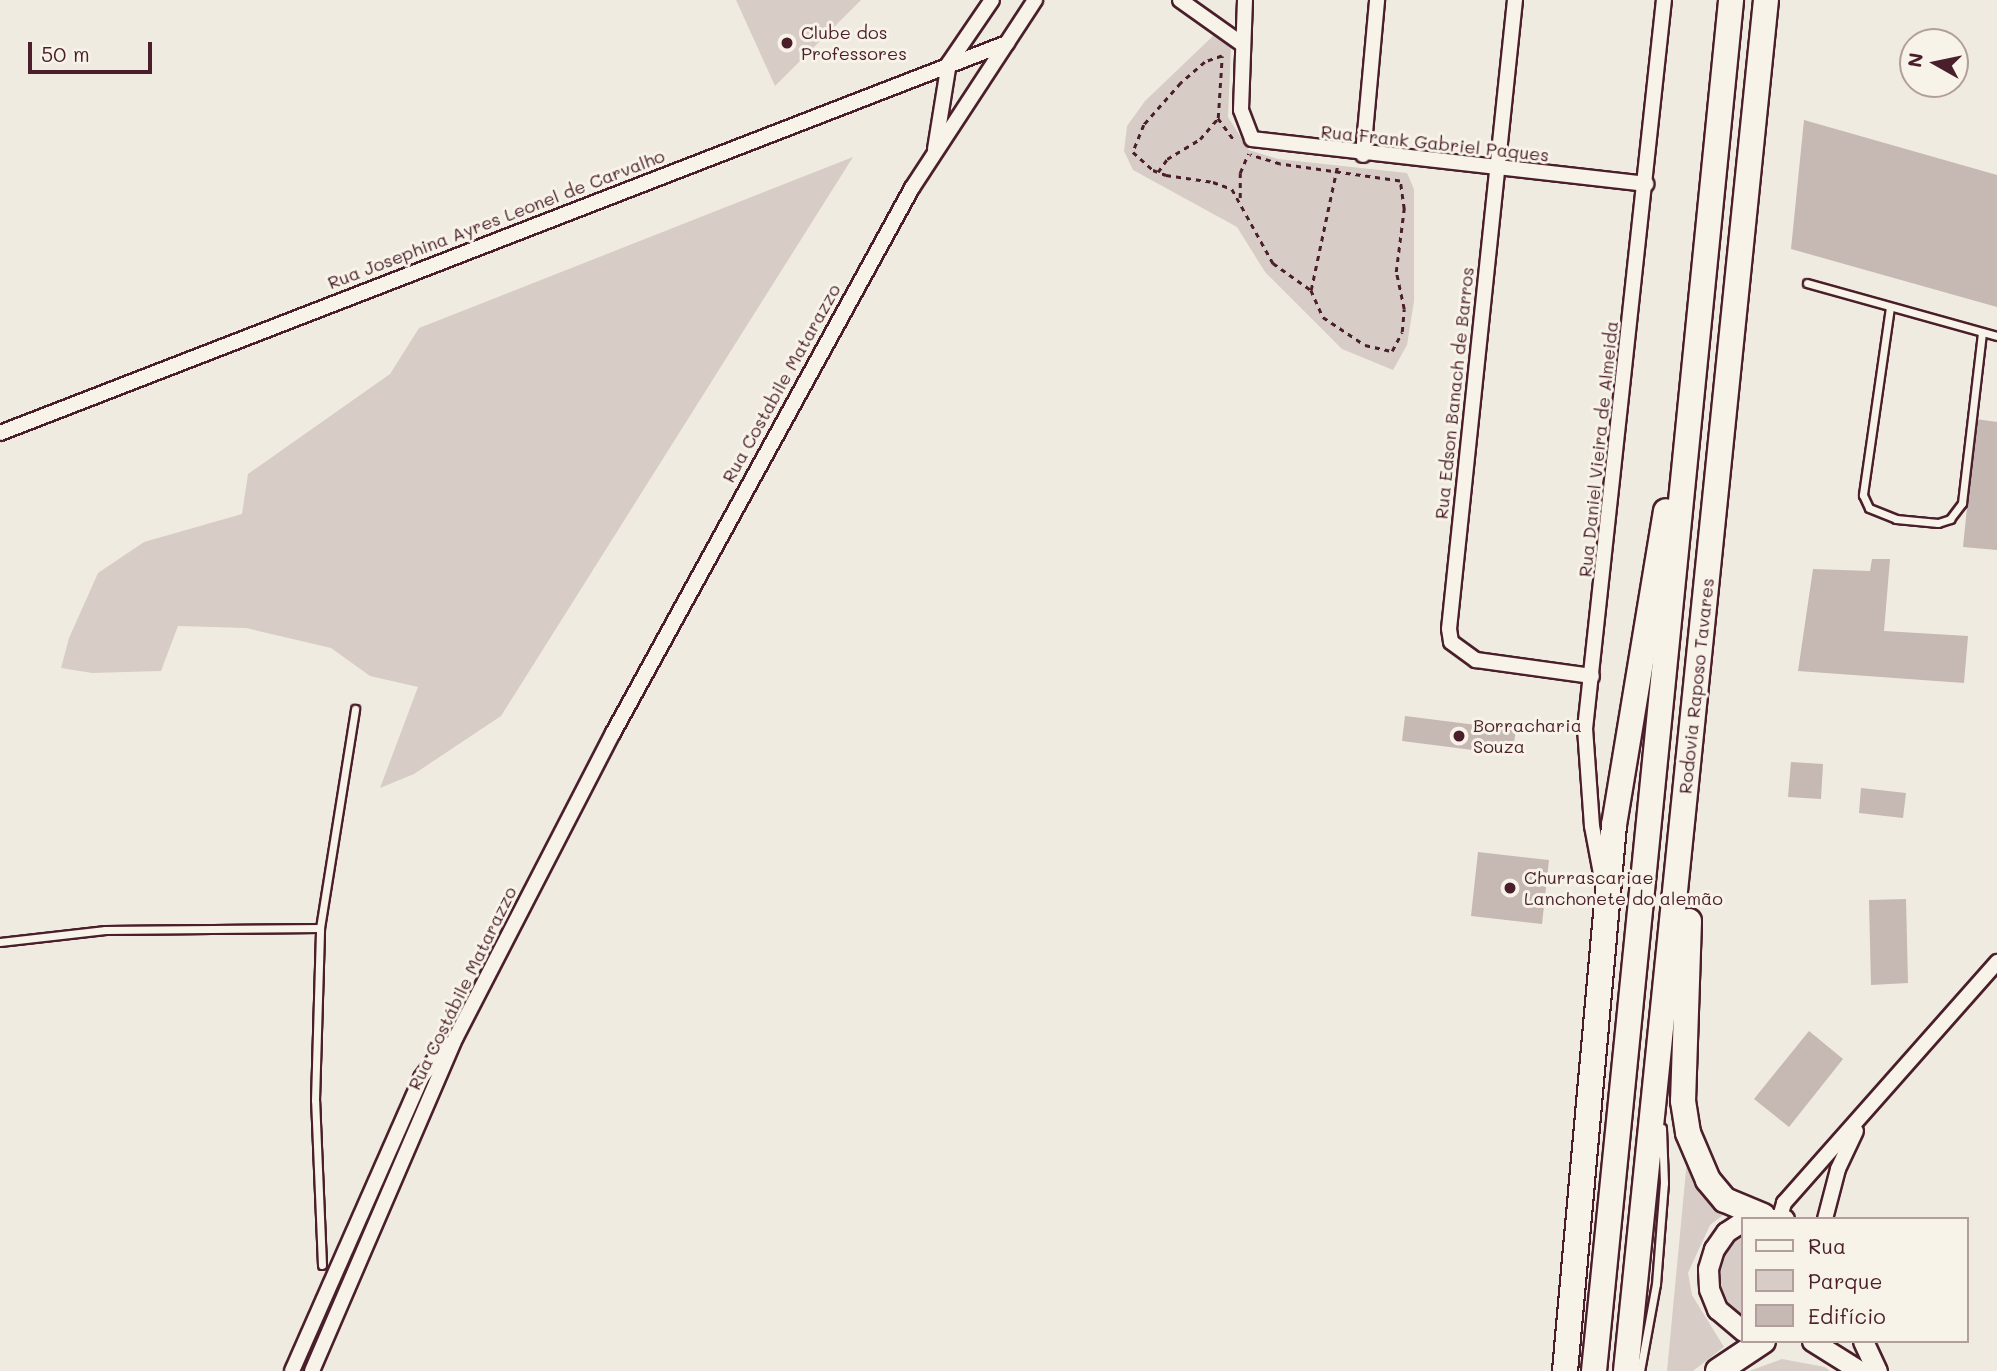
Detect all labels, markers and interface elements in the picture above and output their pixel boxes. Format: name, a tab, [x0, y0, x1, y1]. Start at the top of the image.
place label: Clube dos Professores	[801, 22, 907, 64]
scale bar	[32, 28, 156, 72]
north arrow	[1899, 28, 1969, 98]
marker: Clube dos Professores	[779, 35, 795, 51]
text: 50 m	[41, 40, 90, 67]
text: N	[1901, 51, 1928, 69]
street label: Rua Frank Gabriel Paques	[1320, 120, 1550, 166]
street label: Rua Josephina Ayres Leonel de Carvalho	[324, 145, 668, 293]
street label: Rua Edson Banach de Barros	[1430, 266, 1478, 520]
street label: Rua Costabile Matarazzo	[717, 280, 845, 486]
street label: Rua Daniel Vieira de Almeida	[1574, 320, 1622, 578]
street label: Rodovia Raposo Tavares	[1674, 577, 1718, 795]
place label: Borracharia Souza	[1473, 715, 1582, 758]
marker: Borracharia Souza	[1451, 728, 1467, 744]
place label: Churrascariae Lanchonete do alemão	[1524, 867, 1723, 910]
marker: Churrascariae Lanchonete do alemão	[1502, 880, 1518, 896]
street label: Rua Costábile Matarazzo	[403, 883, 521, 1093]
legend	[1742, 1217, 1969, 1343]
text: Rua	[1808, 1232, 1846, 1259]
text: Parque	[1808, 1267, 1882, 1294]
text: Edifício	[1808, 1302, 1886, 1329]

